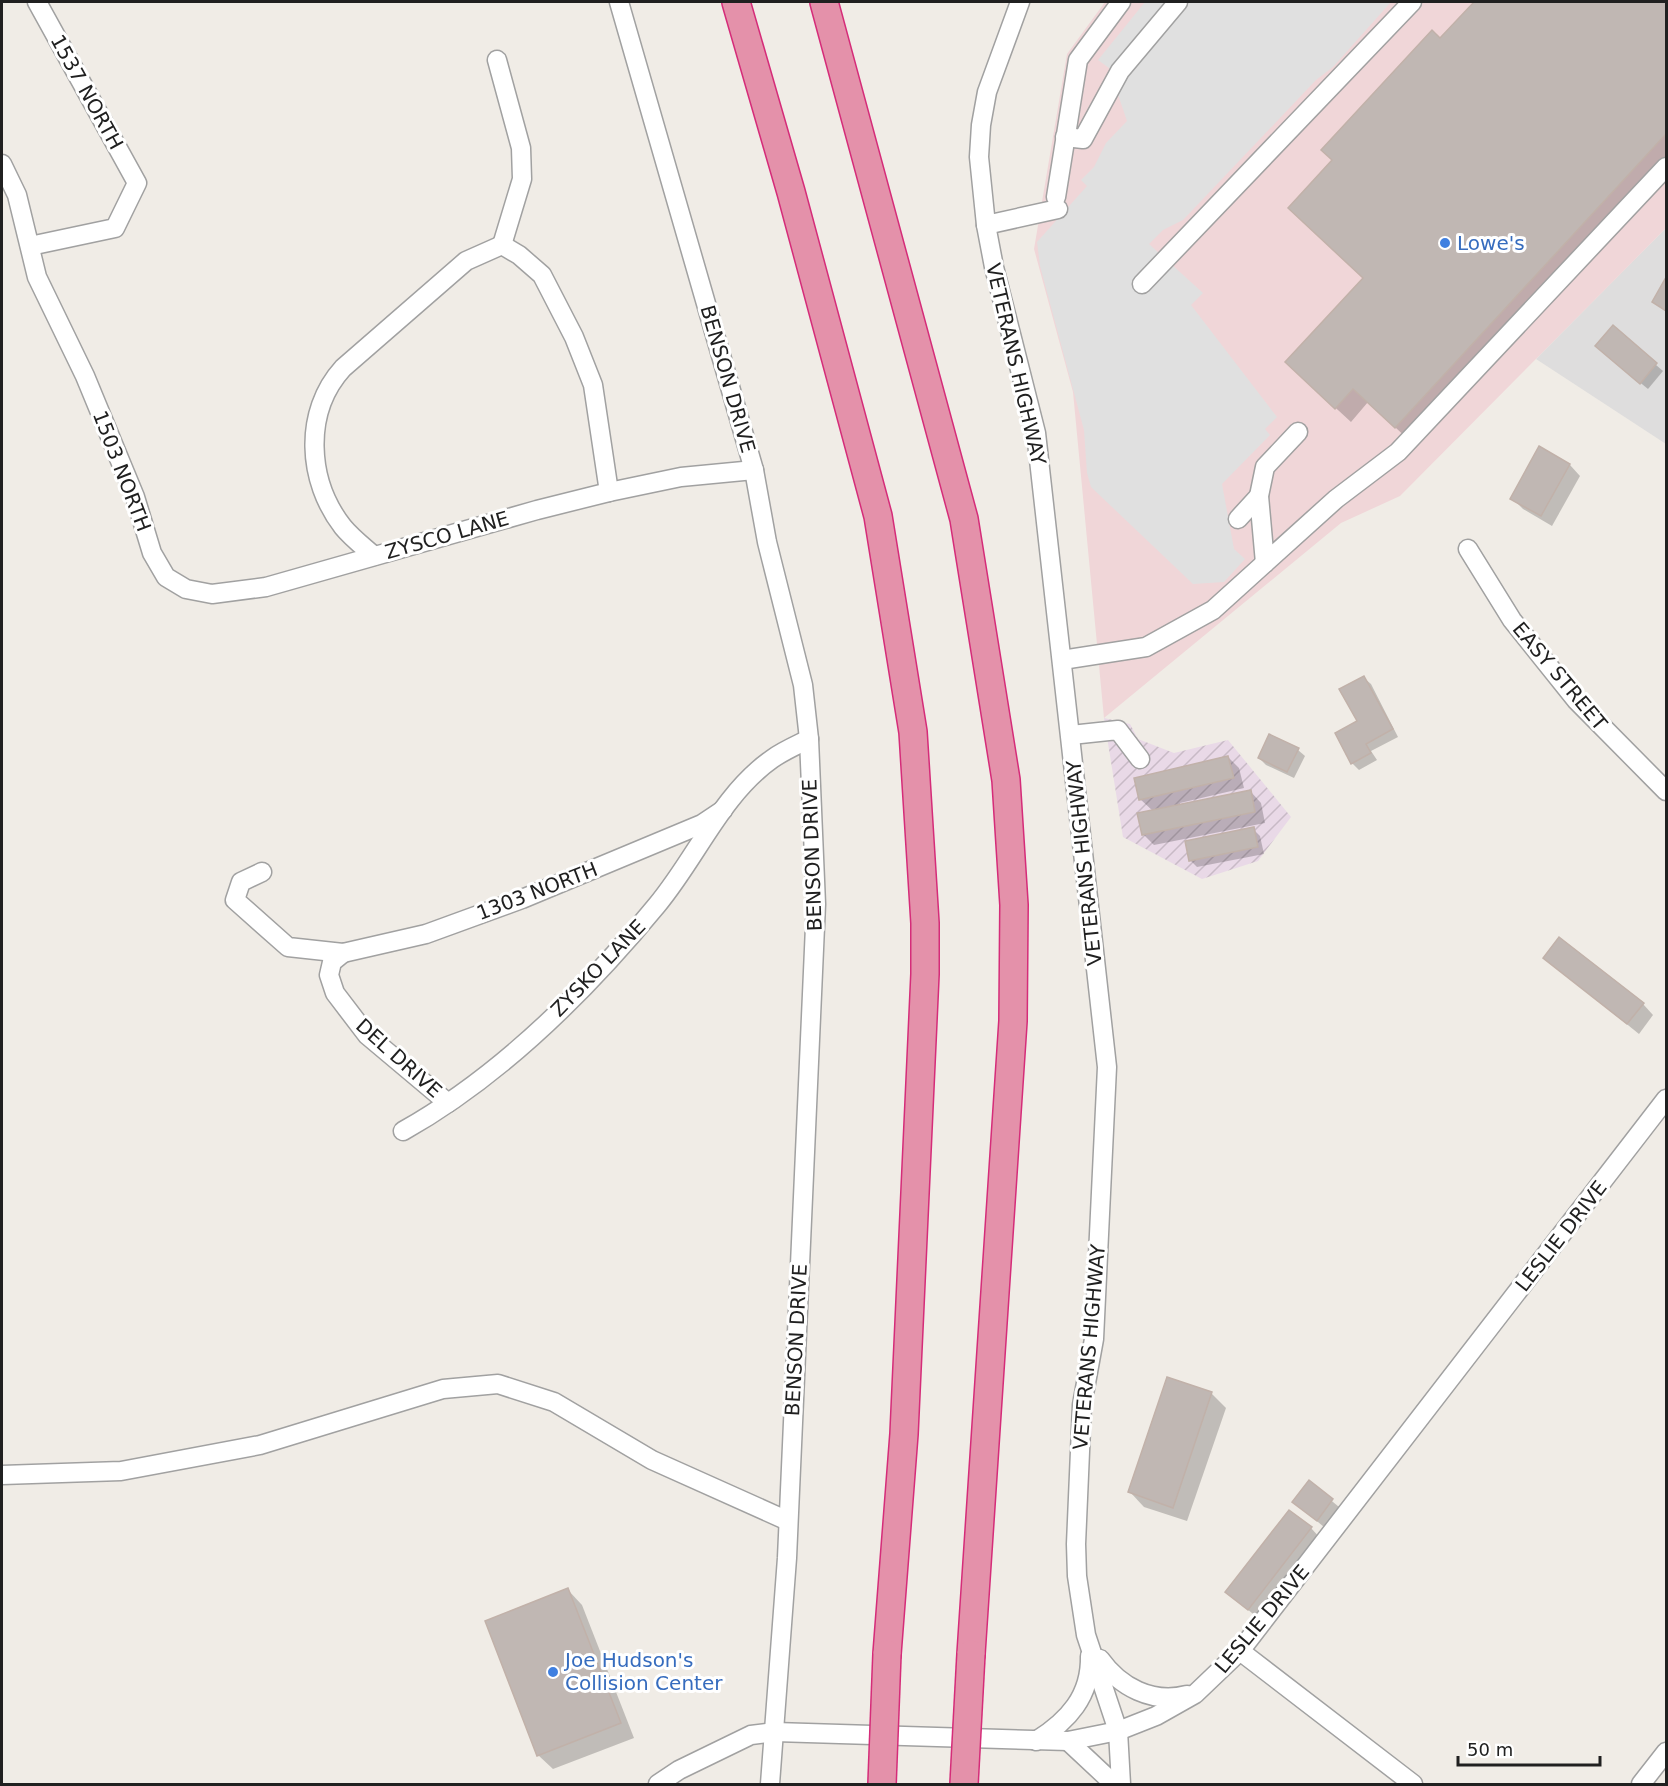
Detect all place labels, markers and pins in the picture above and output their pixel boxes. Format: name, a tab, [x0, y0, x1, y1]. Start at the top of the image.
place label: Lowe's	[1457, 231, 1525, 255]
marker: Lowe's	[1438, 236, 1452, 250]
place label: Joe Hudson's Collision Center	[563, 1648, 723, 1695]
marker: Joe Hudson's Collision Center	[546, 1665, 560, 1679]

